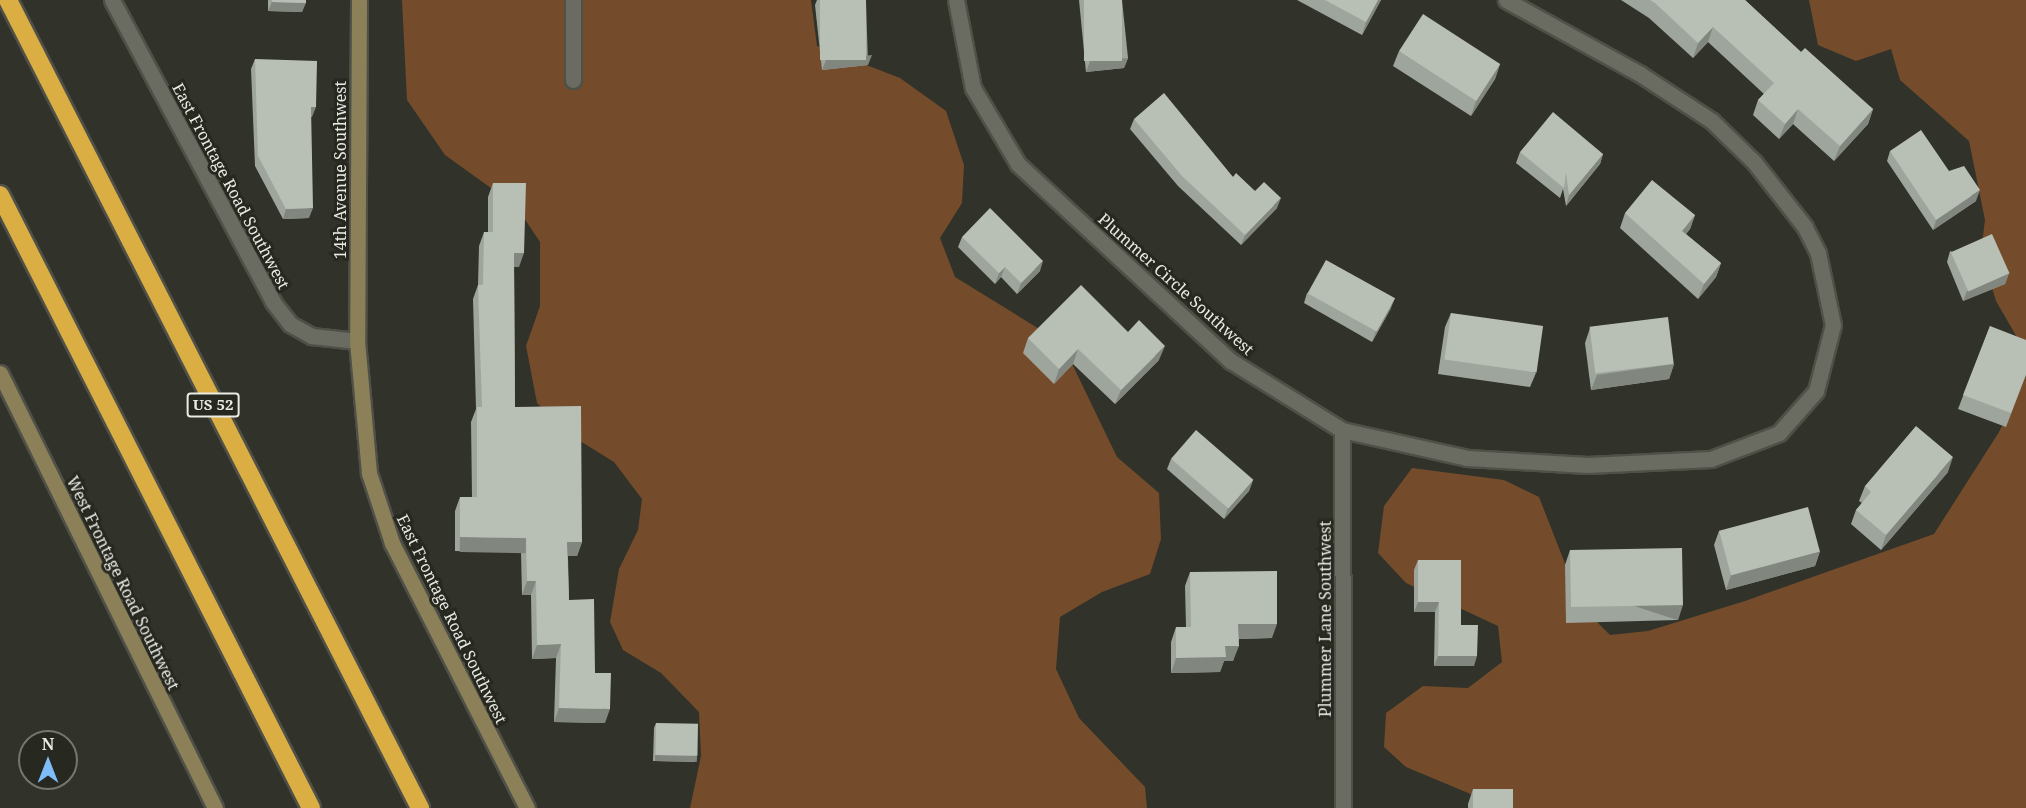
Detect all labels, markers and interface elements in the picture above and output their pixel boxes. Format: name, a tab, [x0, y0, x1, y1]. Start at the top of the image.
street label: East Frontage Road Southwest	[168, 80, 294, 292]
street label: 14th Avenue Southwest	[330, 81, 350, 259]
street label: Plummer Circle Southwest	[1094, 209, 1258, 359]
road number: US 52	[186, 393, 240, 417]
street label: West Frontage Road Southwest	[63, 473, 183, 693]
street label: East Frontage Road Southwest	[393, 511, 511, 727]
street label: Plummer Lane Southwest	[1315, 521, 1335, 717]
north arrow	[18, 730, 78, 790]
text: N	[42, 733, 54, 755]

